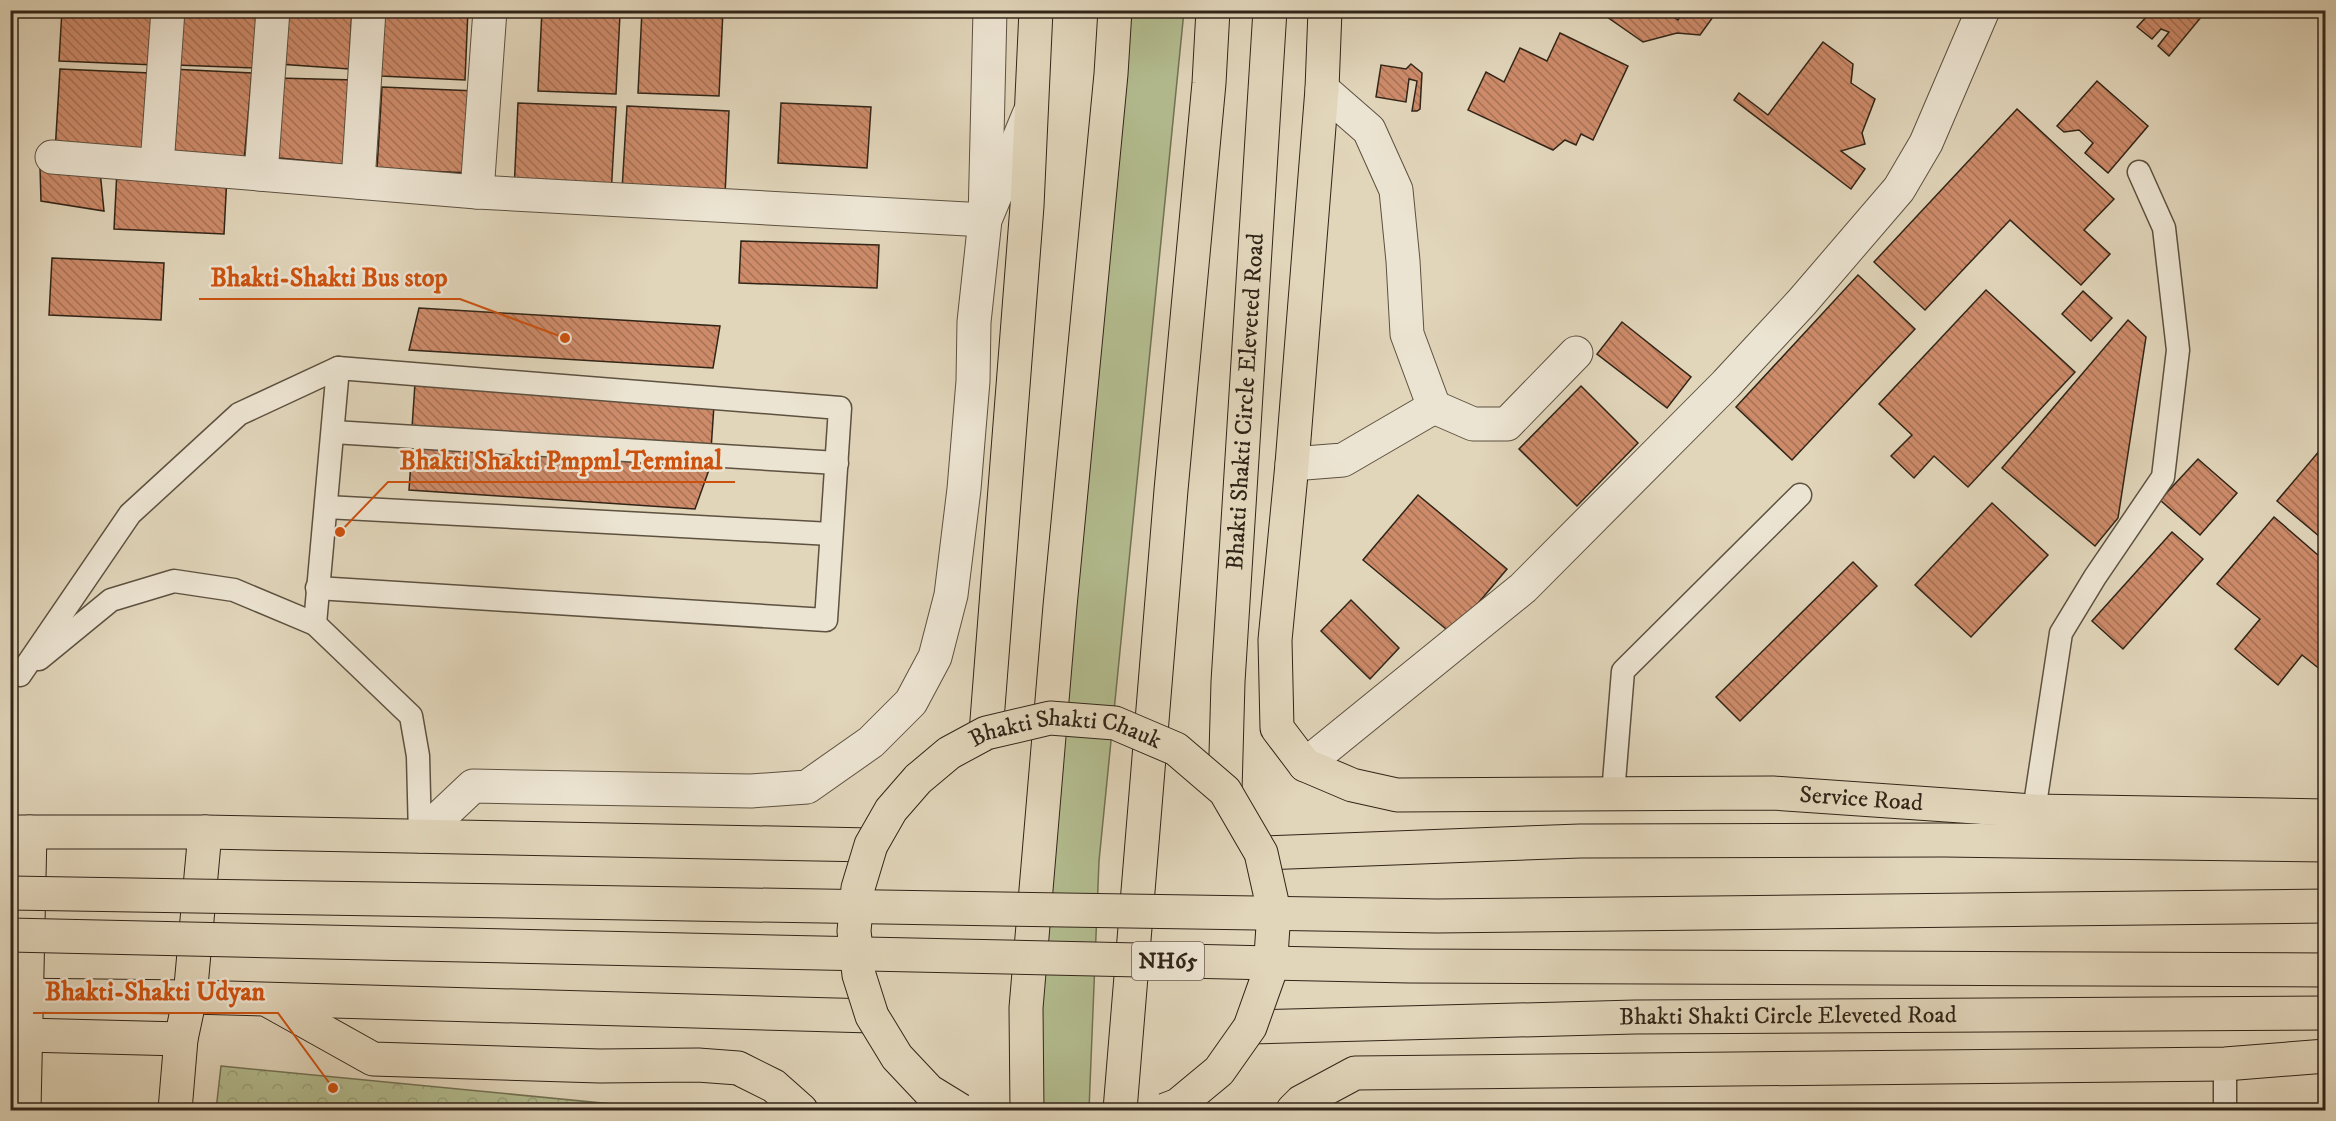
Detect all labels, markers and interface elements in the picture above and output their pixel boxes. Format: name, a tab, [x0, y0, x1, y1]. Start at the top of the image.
street label: Bhakti Shakti Circle Eleveted Road	[1220, 232, 1271, 571]
callout: Bhakti-Shakti Bus stop	[199, 255, 460, 299]
text: Bhakti-Shakti Bus stop	[210, 262, 448, 295]
callout: Bhakti Shakti Pmpml Terminal	[388, 438, 735, 482]
text: Bhakti Shakti Pmpml Terminal	[400, 445, 724, 478]
text: Bhakti Shakti Chauk	[964, 703, 1166, 756]
street label: Bhakti Shakti Chauk	[967, 733, 1165, 761]
street label: Service Road	[1798, 780, 1924, 818]
road number: NH65	[1132, 942, 1204, 980]
callout: Bhakti-Shakti Udyan	[33, 969, 278, 1013]
text: Bhakti-Shakti Udyan	[45, 976, 266, 1009]
street label: Bhakti Shakti Circle Eleveted Road	[1619, 1000, 1957, 1032]

